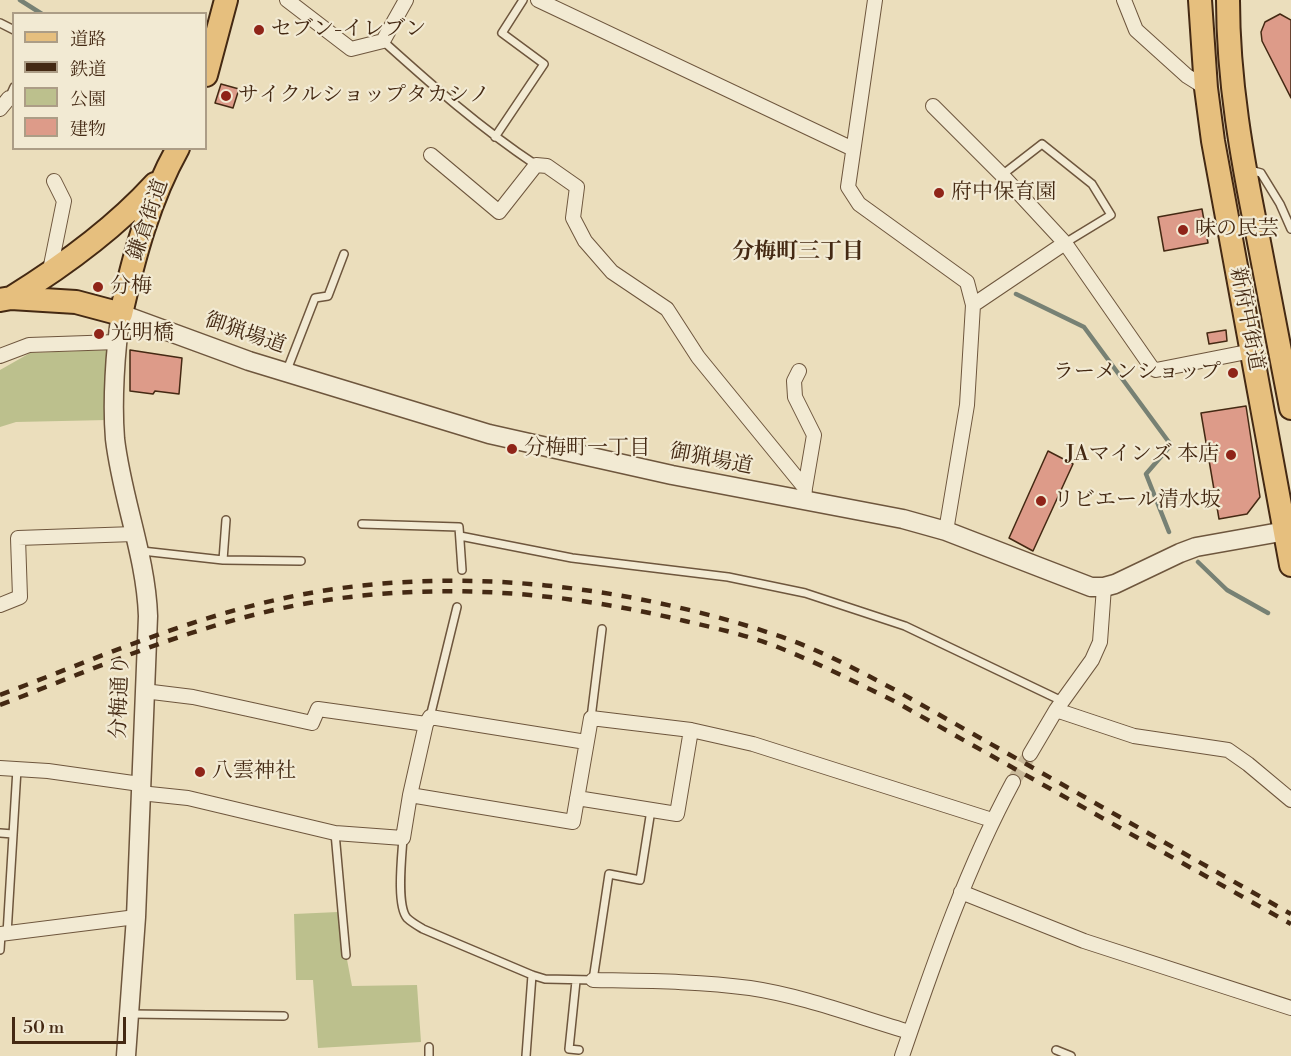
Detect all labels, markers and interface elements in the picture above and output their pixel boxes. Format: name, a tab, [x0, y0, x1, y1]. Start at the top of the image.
legend	[12, 12, 207, 150]
place label: セブン-イレブン	[271, 17, 426, 43]
marker: セブン-イレブン	[252, 23, 266, 37]
text: 道路	[70, 28, 106, 51]
text: 鉄道	[70, 58, 106, 81]
place label: サイクルショップタカシノ	[238, 83, 490, 109]
text: 公園	[70, 88, 106, 111]
marker: サイクルショップタカシノ	[219, 89, 233, 103]
text: 建物	[70, 118, 106, 141]
street label: 鎌倉街道	[123, 176, 175, 264]
place label: 府中保育園	[951, 180, 1056, 206]
marker: 府中保育園	[932, 186, 946, 200]
place label: 味の民芸	[1195, 217, 1279, 243]
marker: 味の民芸	[1176, 223, 1190, 237]
district label: 分梅町三丁目	[732, 240, 864, 266]
street label: 新府中街道	[1224, 265, 1268, 373]
place label: 分梅	[110, 274, 152, 300]
marker: 分梅	[91, 280, 105, 294]
street label: 御猟場道	[201, 308, 289, 360]
place label: 光明橋	[111, 321, 174, 347]
marker: 光明橋	[92, 327, 106, 341]
place label: ラーメンショップ	[1053, 360, 1221, 386]
marker: ラーメンショップ	[1226, 366, 1240, 380]
place label: 分梅町一丁目	[524, 436, 650, 462]
street label: 御猟場道	[667, 440, 755, 480]
marker: 分梅町一丁目	[505, 442, 519, 456]
place label: JAマインズ 本店	[1065, 442, 1219, 468]
marker: JAマインズ 本店	[1224, 448, 1238, 462]
place label: リビエール清水坂	[1053, 488, 1221, 514]
marker: リビエール清水坂	[1034, 494, 1048, 508]
street label: 分梅通り	[107, 655, 135, 739]
place label: 八雲神社	[212, 759, 296, 785]
marker: 八雲神社	[193, 765, 207, 779]
scale bar	[15, 1005, 129, 1043]
text: 50 m	[23, 1016, 64, 1039]

